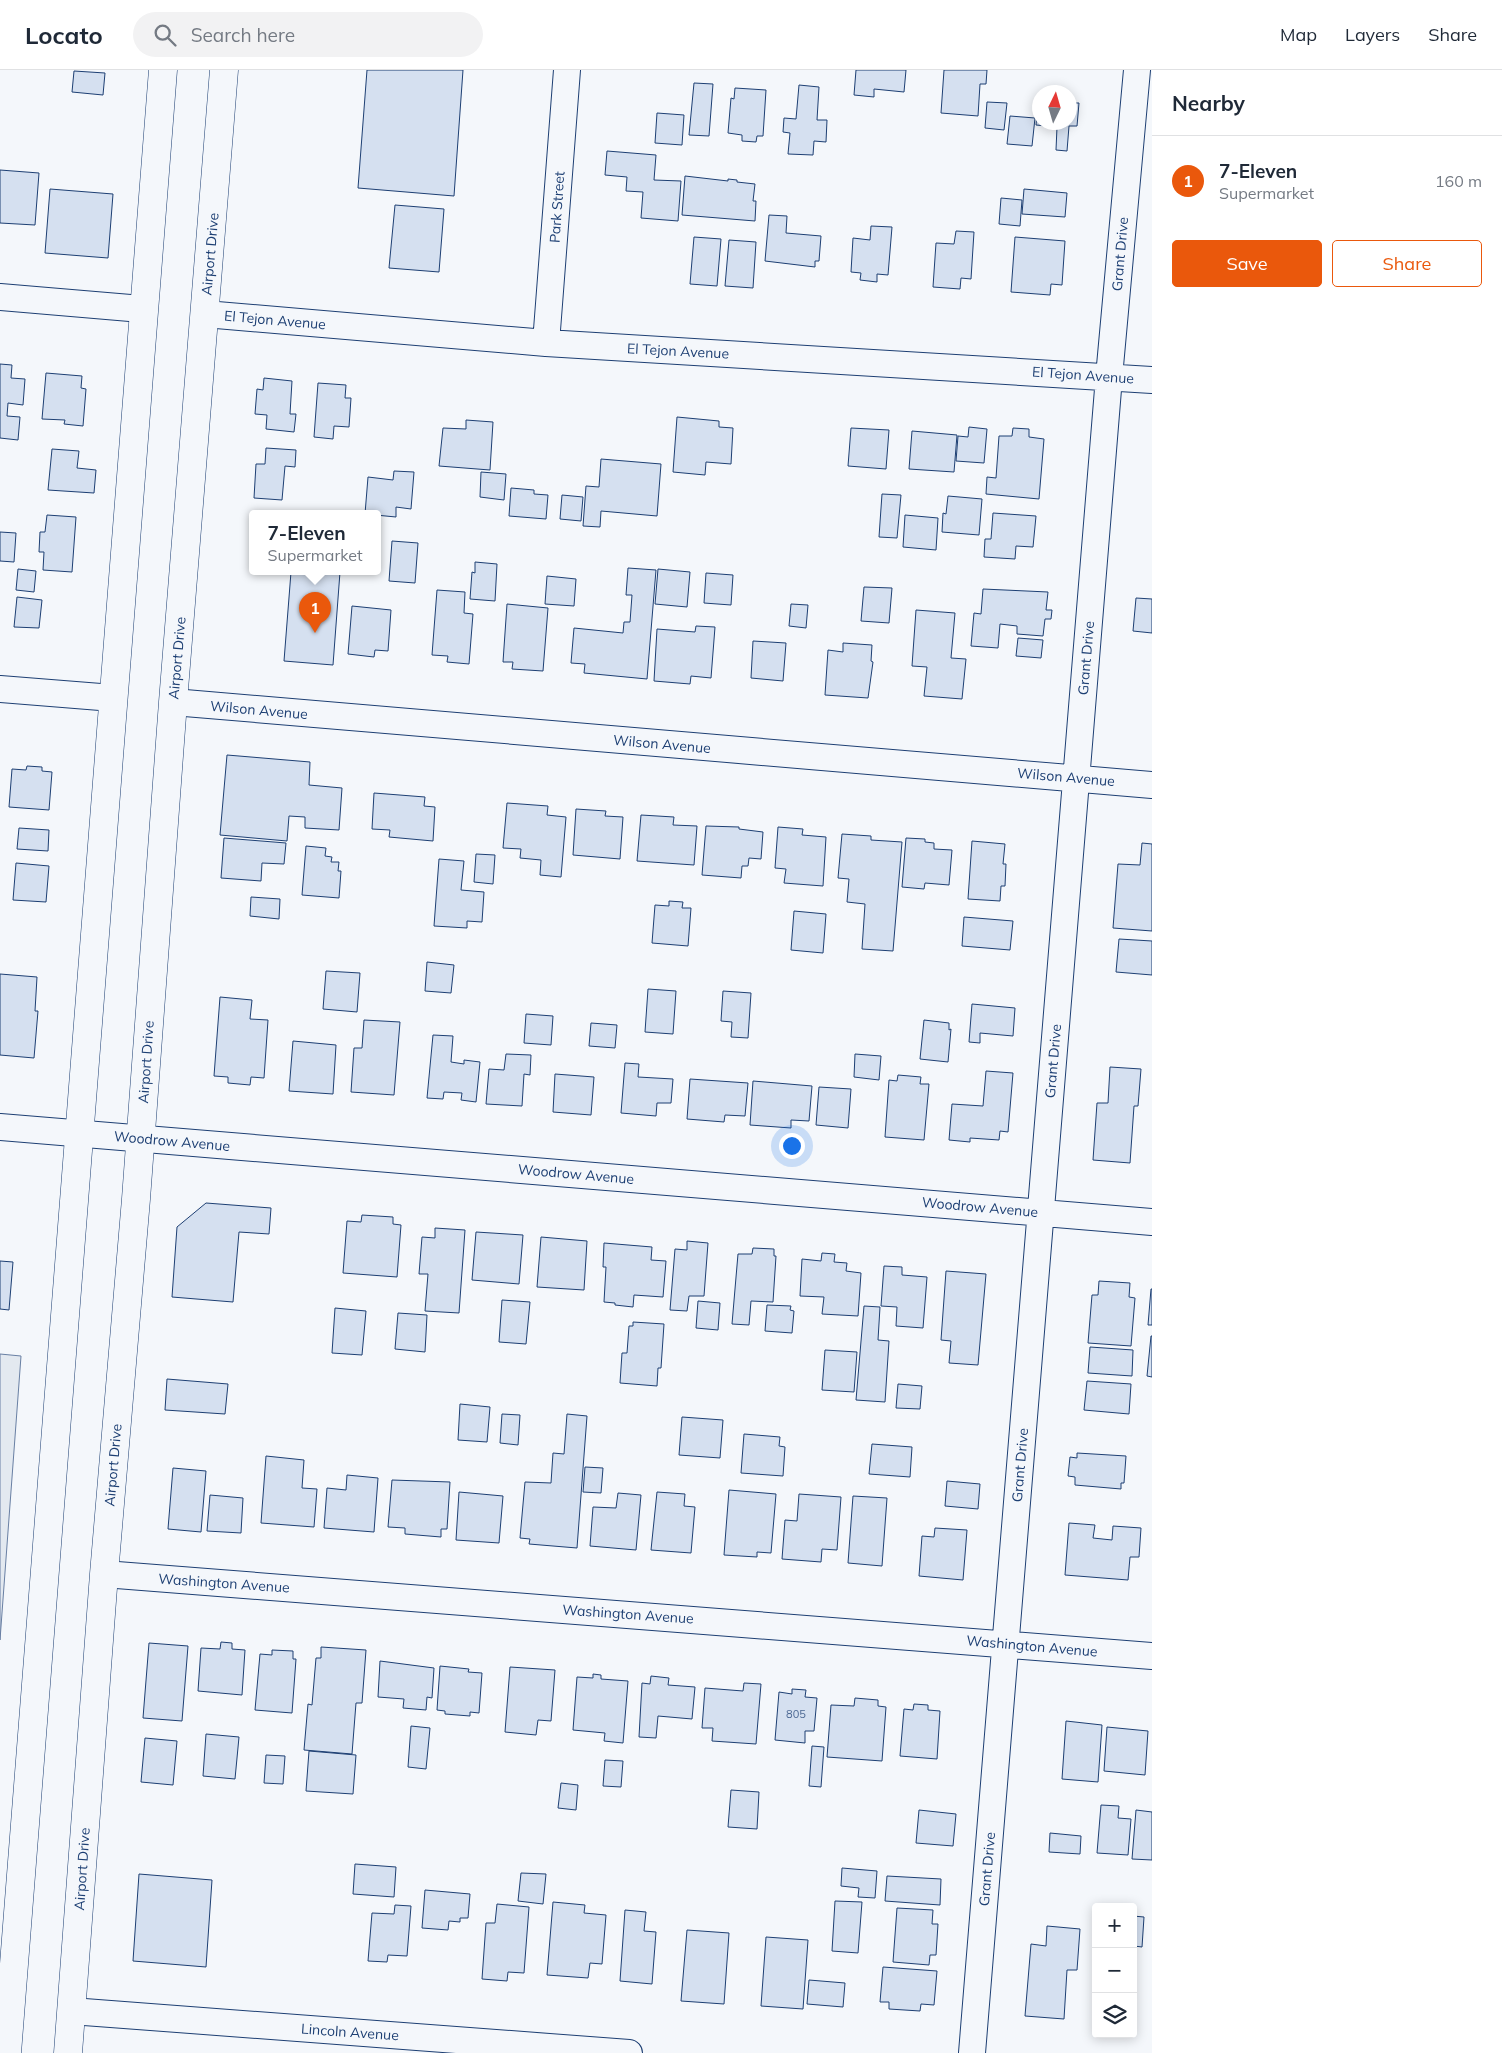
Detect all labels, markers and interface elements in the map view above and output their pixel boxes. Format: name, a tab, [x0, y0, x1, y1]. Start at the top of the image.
search box	[133, 12, 483, 57]
text: Locato	[25, 20, 103, 50]
icon: search	[151, 21, 179, 49]
text: Search here	[191, 23, 295, 47]
text: Map	[1280, 23, 1317, 46]
text: Layers	[1345, 23, 1400, 46]
text: Share	[1428, 23, 1477, 46]
north arrow	[1032, 85, 1077, 130]
text: Nearby	[1172, 90, 1245, 116]
text: 7-Eleven	[1219, 159, 1297, 183]
street label: Park Street	[546, 170, 568, 243]
text: 1	[1183, 171, 1193, 191]
text: 160 m	[1435, 171, 1482, 191]
text: Supermarket	[1219, 183, 1314, 203]
street label: Airport Drive	[197, 212, 223, 296]
street label: Grant Drive	[1108, 216, 1132, 292]
button: Save	[1172, 240, 1322, 287]
button: Share	[1332, 240, 1482, 287]
street label: El Tejon Avenue	[223, 307, 327, 333]
street label: El Tejon Avenue	[627, 339, 729, 363]
street label: El Tejon Avenue	[1031, 362, 1135, 388]
popup	[249, 510, 381, 575]
text: 7-Eleven	[267, 521, 346, 545]
text: Supermarket	[267, 545, 363, 565]
pin: 1	[299, 592, 331, 633]
street label: Airport Drive	[164, 616, 190, 700]
street label: Grant Drive	[1074, 620, 1098, 696]
street label: Wilson Avenue	[210, 697, 308, 723]
street label: Wilson Avenue	[613, 731, 711, 757]
street label: Wilson Avenue	[1017, 764, 1115, 790]
street label: Airport Drive	[134, 1020, 158, 1104]
street label: Grant Drive	[1041, 1023, 1065, 1099]
street label: Woodrow Avenue	[113, 1127, 231, 1155]
your location	[779, 1133, 805, 1159]
street label: Woodrow Avenue	[517, 1160, 635, 1188]
street label: Woodrow Avenue	[921, 1193, 1039, 1221]
street label: Airport Drive	[100, 1423, 126, 1507]
street label: Grant Drive	[1008, 1427, 1032, 1503]
street label: Washington Avenue	[158, 1569, 290, 1597]
street label: Washington Avenue	[562, 1600, 694, 1628]
street label: Washington Avenue	[966, 1631, 1098, 1661]
house number: 805	[786, 1707, 806, 1721]
street label: Airport Drive	[70, 1827, 94, 1911]
street label: Grant Drive	[975, 1831, 999, 1907]
map controls	[1092, 1903, 1137, 2038]
button: +	[1092, 1903, 1137, 1948]
button: −	[1092, 1948, 1137, 1993]
button: layers	[1092, 1993, 1137, 2038]
street label: Lincoln Avenue	[301, 2020, 399, 2044]

